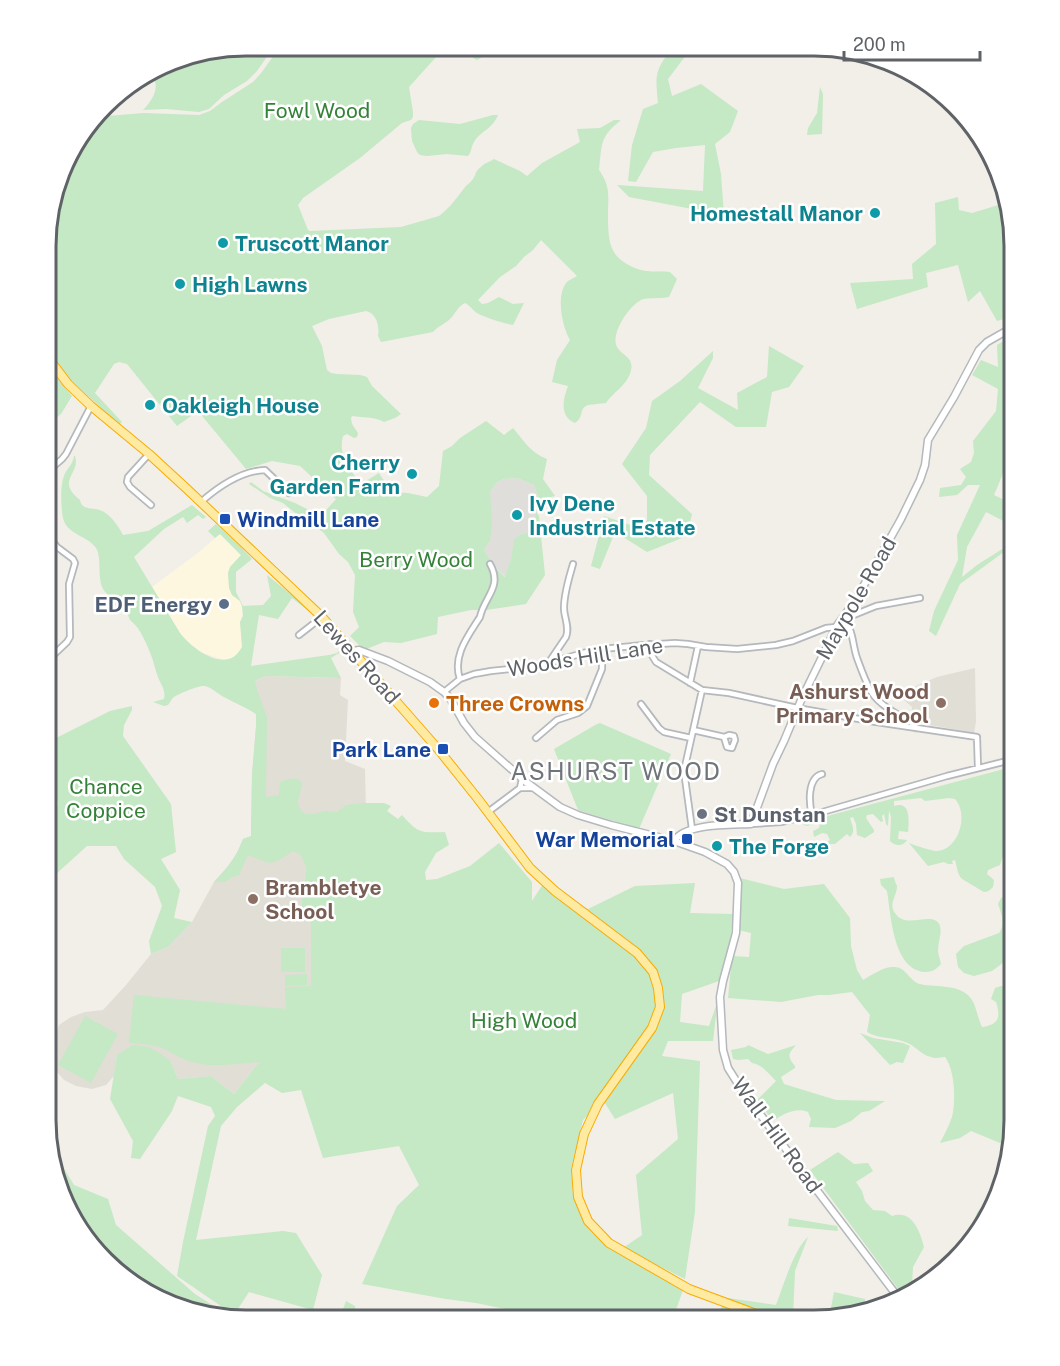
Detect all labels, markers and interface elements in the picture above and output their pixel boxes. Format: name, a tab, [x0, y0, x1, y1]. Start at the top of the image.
scale bar	[844, 24, 980, 62]
text: 200 m	[853, 34, 906, 55]
park label: Fowl Wood	[264, 98, 370, 123]
place label: Homestall Manor	[690, 201, 863, 226]
marker: Homestall Manor	[868, 206, 882, 220]
place label: Truscott Manor	[235, 231, 389, 256]
marker: Truscott Manor	[216, 236, 230, 250]
place label: High Lawns	[192, 272, 308, 297]
marker: High Lawns	[173, 277, 187, 291]
place label: Oakleigh House	[162, 393, 319, 418]
marker: Oakleigh House	[143, 398, 157, 412]
place label: Cherry Garden Farm	[269, 450, 400, 499]
marker: Cherry Garden Farm	[405, 467, 419, 481]
place label: Ivy Dene Industrial Estate	[529, 491, 696, 540]
place label: Windmill Lane	[237, 507, 379, 532]
marker: Ivy Dene Industrial Estate	[510, 508, 524, 522]
marker: Windmill Lane	[218, 512, 232, 526]
street label: Maypole Road	[811, 532, 901, 664]
park label: Berry Wood	[359, 547, 473, 572]
place label: EDF Energy	[94, 592, 212, 617]
marker: EDF Energy	[217, 597, 231, 611]
street label: Lewes Road	[309, 605, 405, 709]
street label: Woods Hill Lane	[505, 632, 665, 682]
place label: Ashurst Wood Primary School	[776, 679, 929, 728]
place label: Three Crowns	[446, 691, 584, 716]
marker: Three Crowns	[427, 696, 441, 710]
marker: Ashurst Wood Primary School	[934, 696, 948, 710]
place label: Park Lane	[332, 737, 431, 762]
marker: Park Lane	[436, 742, 450, 756]
district label: ASHURST WOOD	[510, 757, 722, 785]
park label: Chance Coppice	[66, 774, 146, 823]
place label: St Dunstan	[714, 802, 826, 827]
marker: St Dunstan	[695, 807, 709, 821]
place label: War Memorial	[535, 827, 675, 852]
marker: War Memorial	[680, 832, 694, 846]
place label: The Forge	[729, 834, 829, 859]
marker: The Forge	[710, 839, 724, 853]
place label: Brambletye School	[265, 875, 382, 924]
marker: Brambletye School	[246, 892, 260, 906]
park label: High Wood	[471, 1008, 577, 1033]
street label: Wall Hill Road	[727, 1072, 827, 1198]

